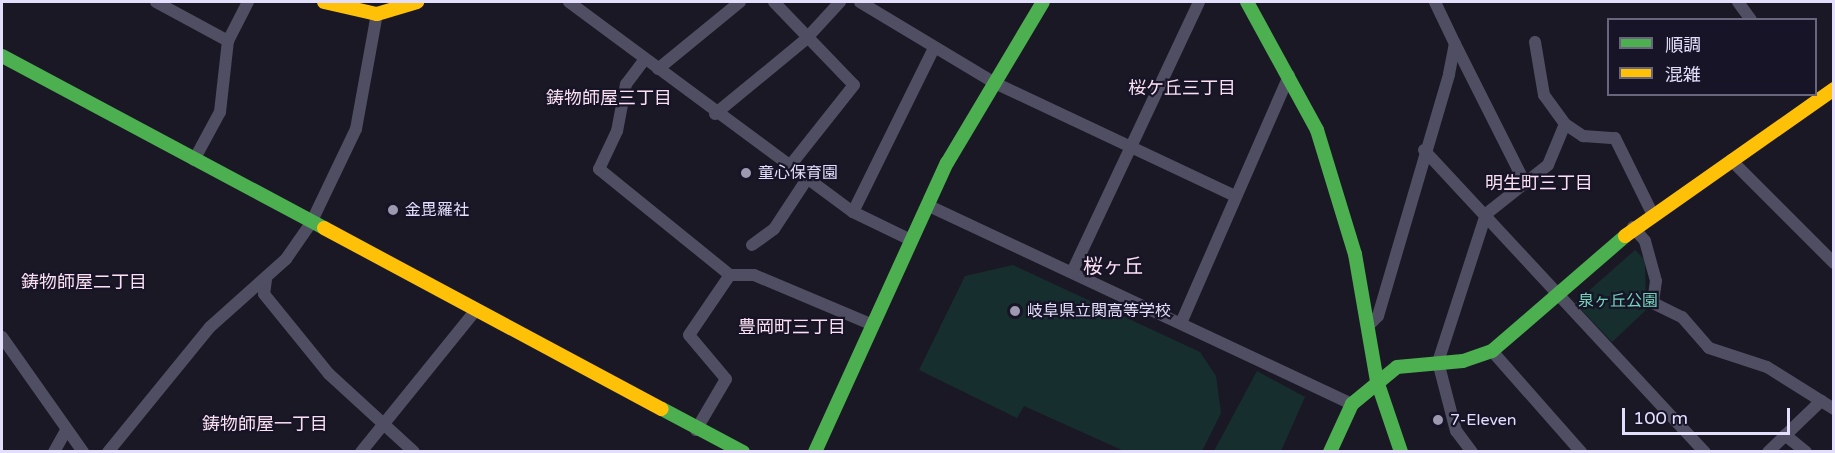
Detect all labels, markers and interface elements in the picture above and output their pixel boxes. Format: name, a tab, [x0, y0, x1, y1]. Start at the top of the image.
legend	[1607, 18, 1817, 96]
text: 順調	[1665, 34, 1701, 56]
text: 混雑	[1665, 64, 1701, 86]
district label: 桜ケ丘三丁目	[1128, 77, 1236, 99]
district label: 鋳物師屋三丁目	[546, 87, 672, 109]
place label: 童心保育園	[758, 163, 838, 183]
marker: 童心保育園	[739, 166, 753, 180]
district label: 明生町三丁目	[1485, 172, 1593, 194]
place label: 金毘羅社	[405, 200, 469, 220]
marker: 金毘羅社	[386, 203, 400, 217]
district label: 桜ヶ丘	[1083, 255, 1143, 279]
district label: 鋳物師屋二丁目	[21, 271, 147, 293]
park label: 泉ヶ丘公園	[1578, 291, 1658, 311]
place label: 岐阜県立関高等学校	[1027, 301, 1171, 321]
marker: 岐阜県立関高等学校	[1008, 304, 1022, 318]
district label: 豊岡町三丁目	[738, 316, 846, 338]
scale bar	[1625, 396, 1793, 434]
text: 100 m	[1633, 407, 1688, 429]
place label: 7-Eleven	[1450, 410, 1517, 430]
district label: 鋳物師屋一丁目	[202, 413, 328, 435]
marker: 7-Eleven	[1431, 413, 1445, 427]

